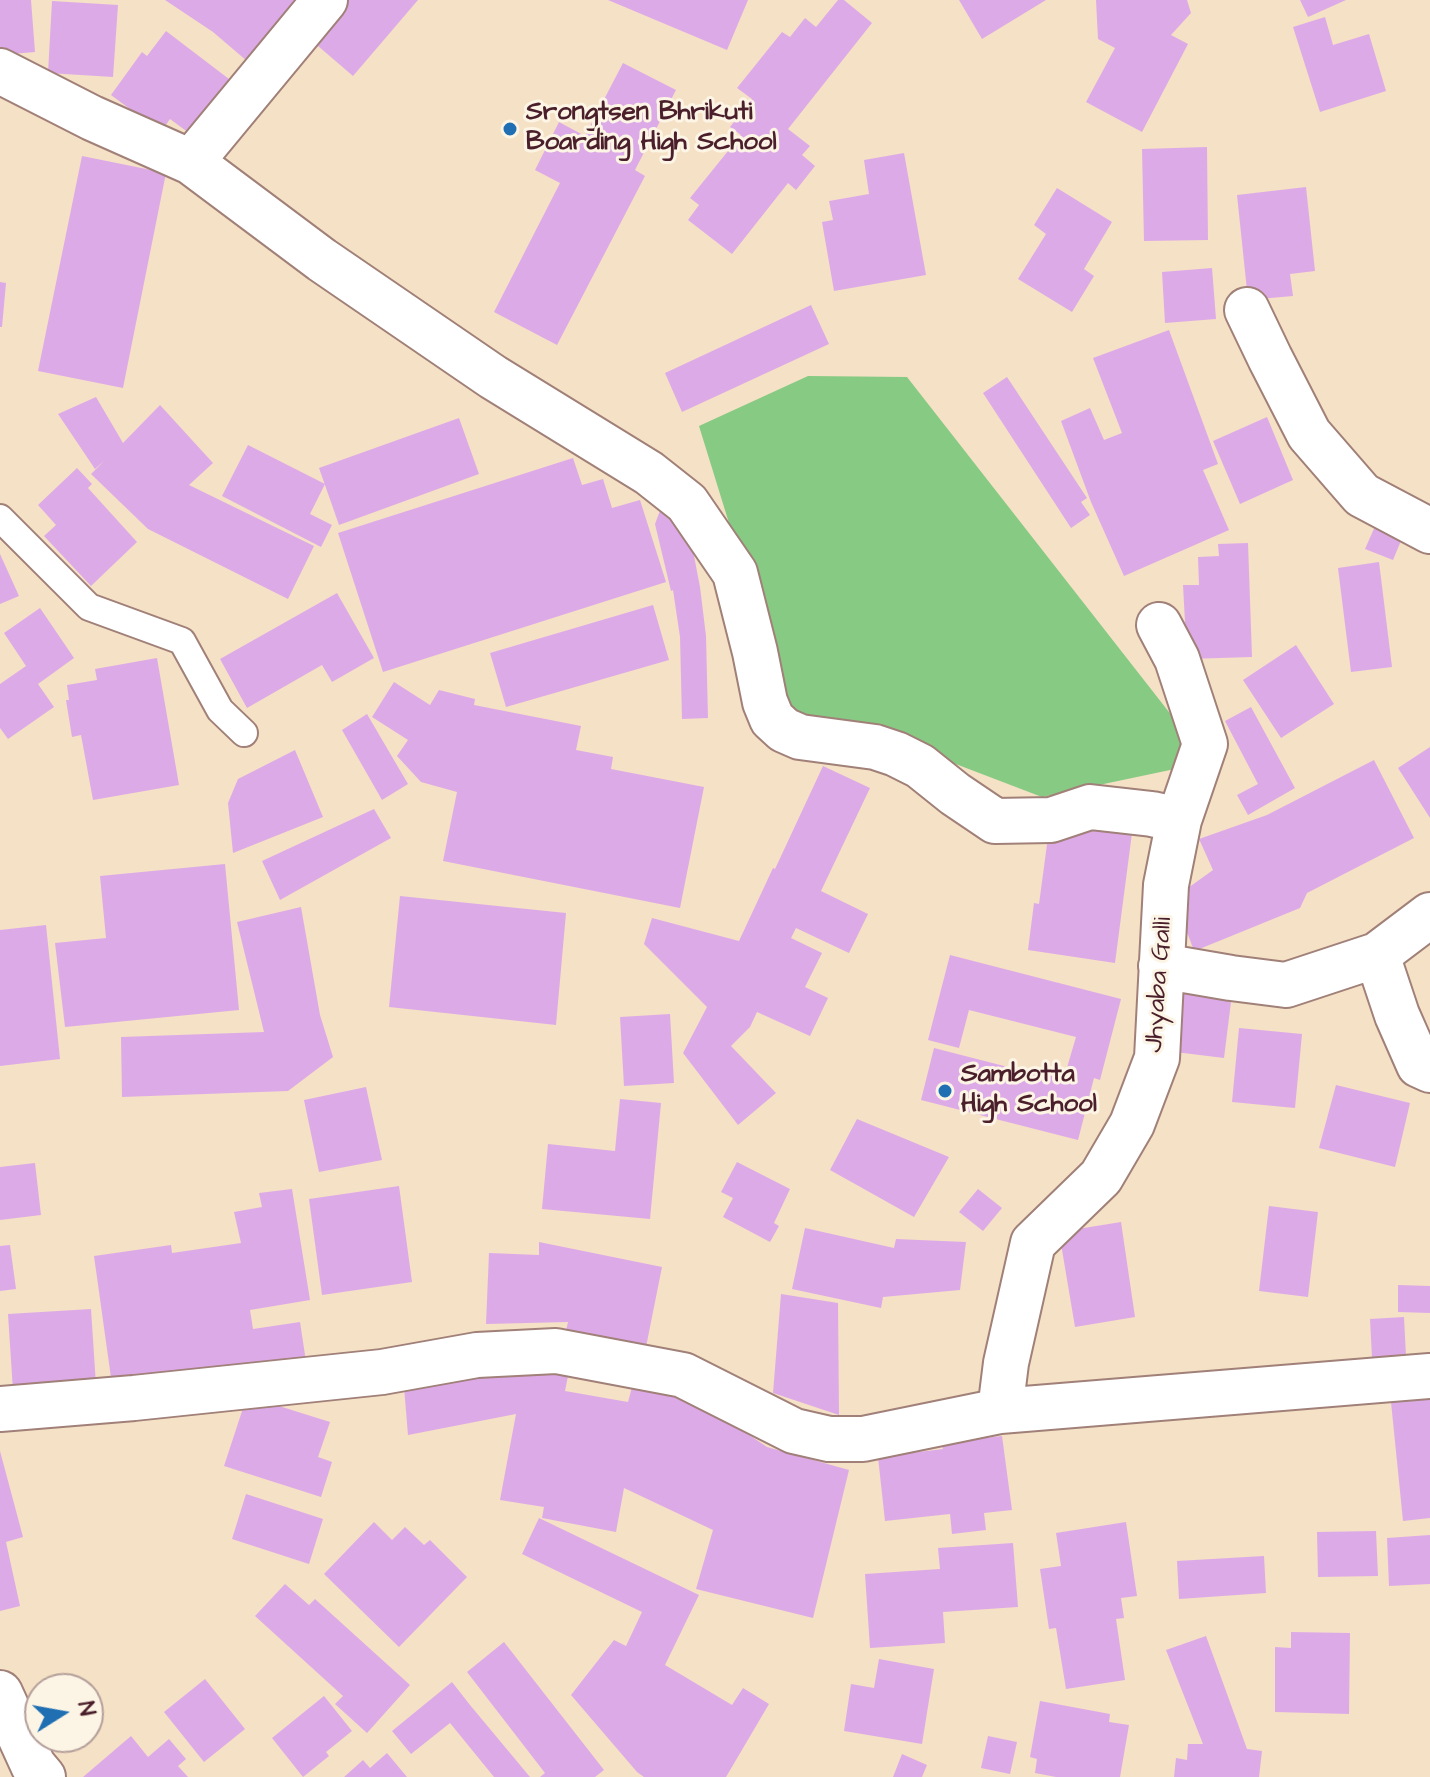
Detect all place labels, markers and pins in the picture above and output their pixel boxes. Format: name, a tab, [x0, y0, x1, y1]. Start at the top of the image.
place label: Srongtsen Bhrikuti Boarding High School	[526, 98, 777, 160]
marker: Srongtsen Bhrikuti Boarding High School	[501, 120, 519, 138]
place label: Sambotta High School	[961, 1060, 1097, 1122]
marker: Sambotta High School	[936, 1082, 954, 1100]

